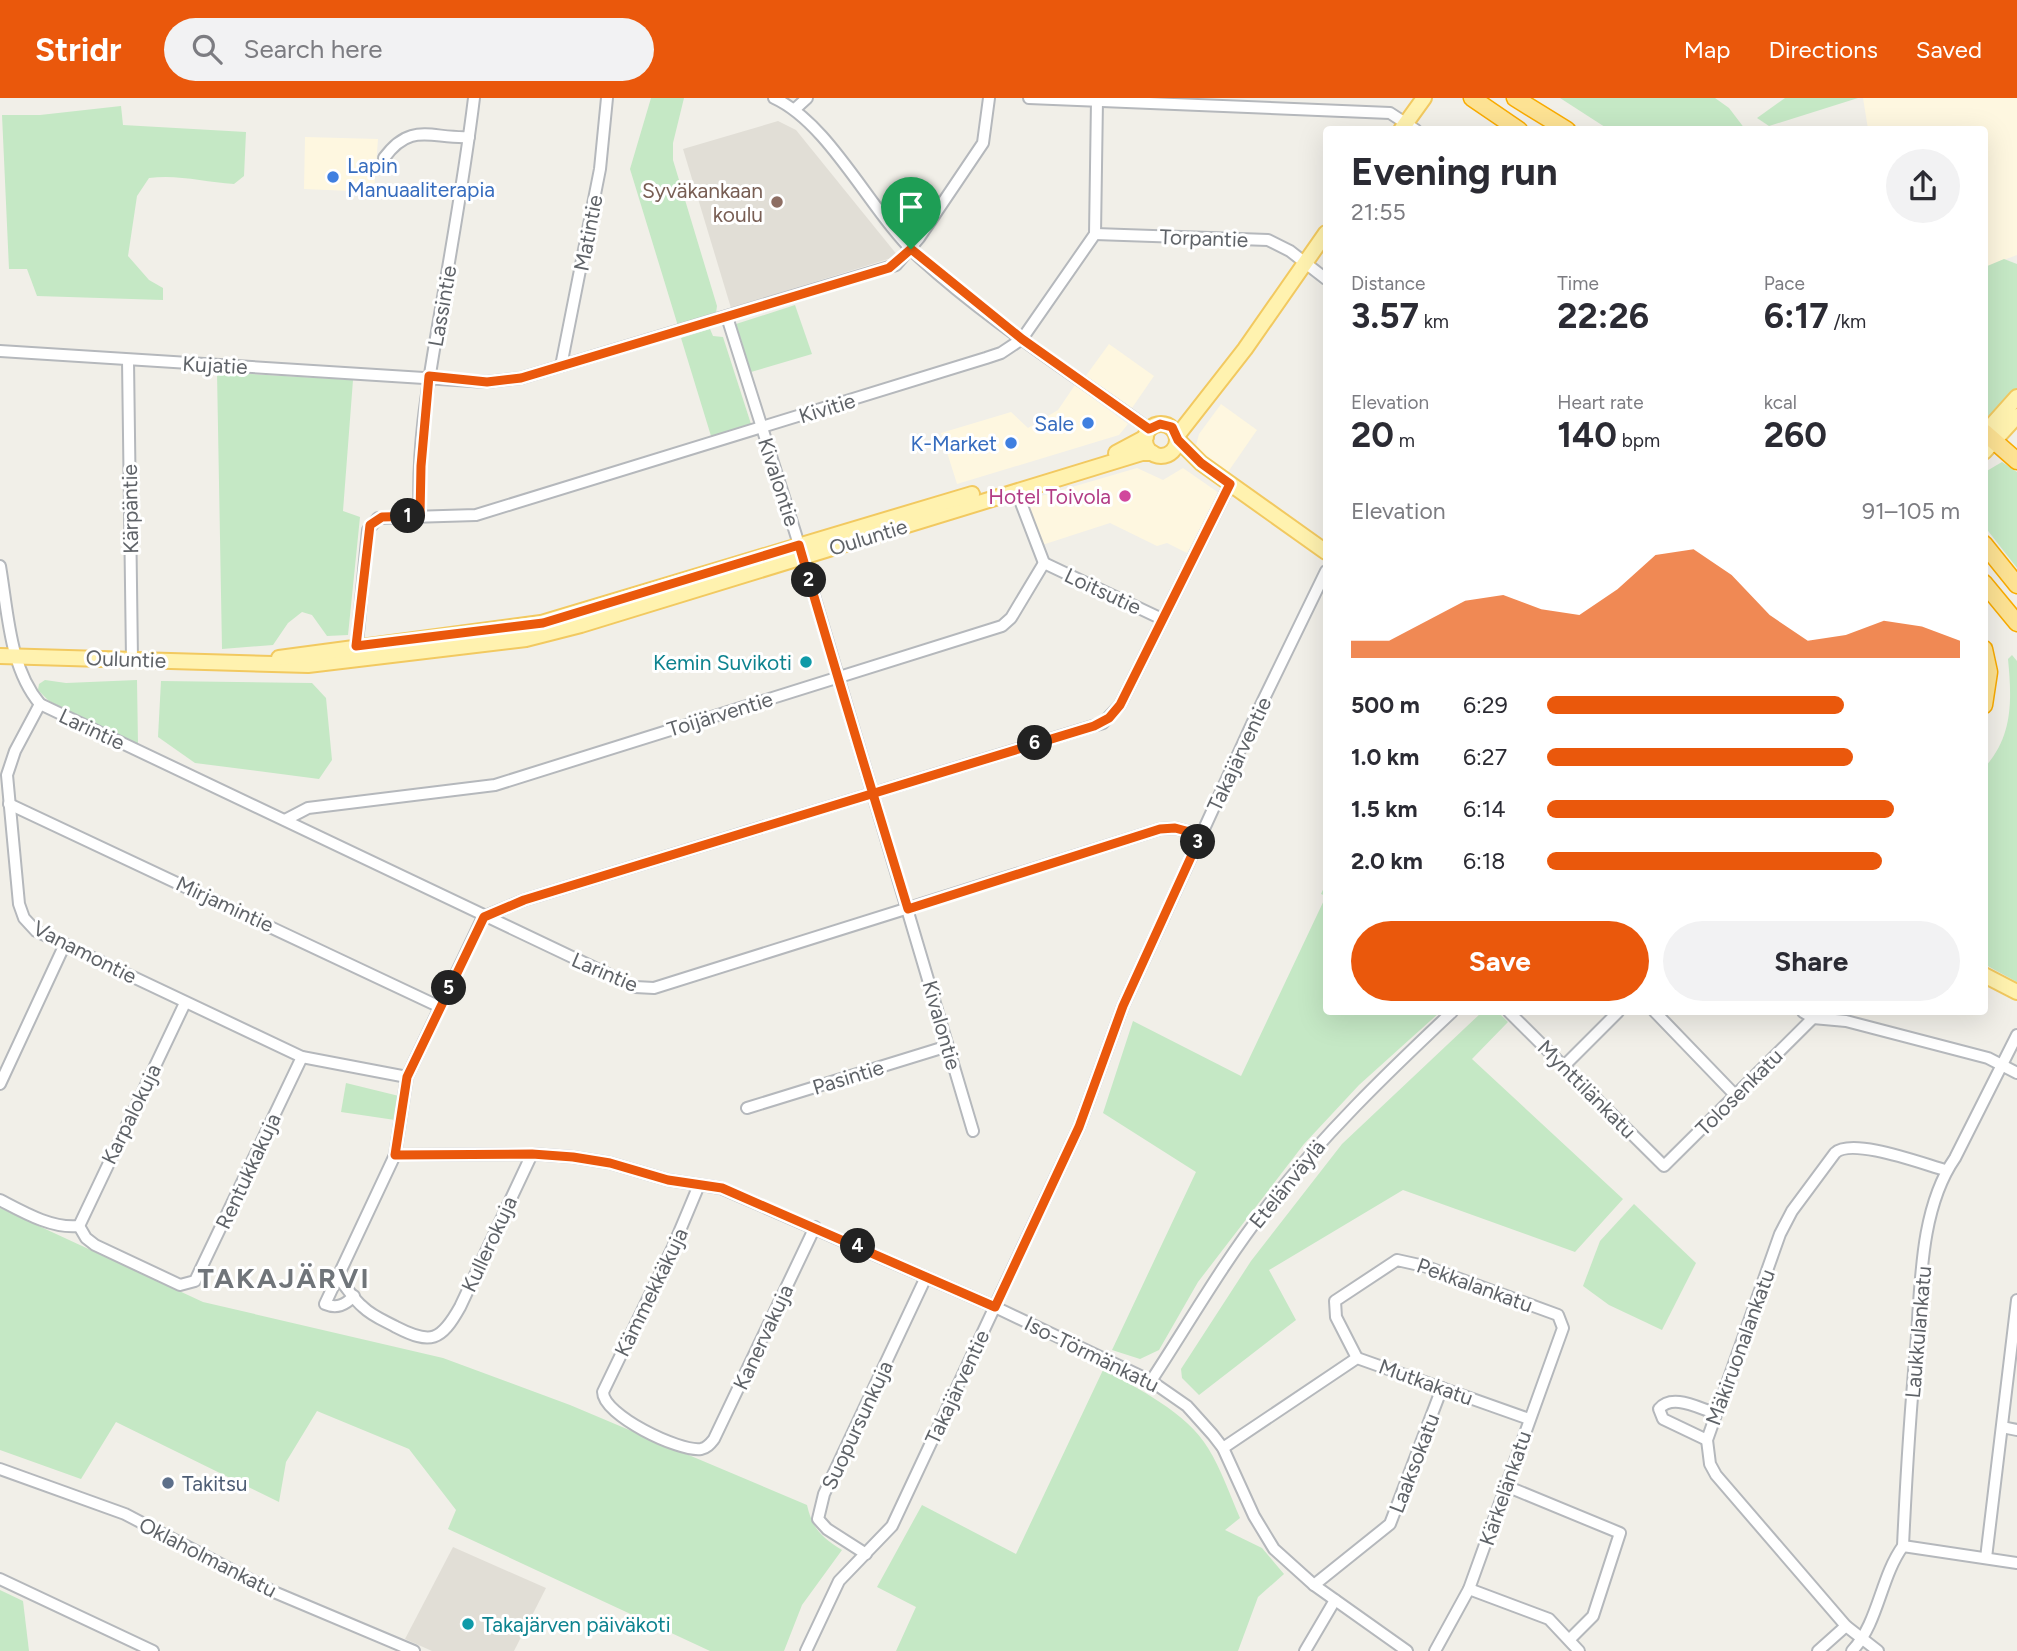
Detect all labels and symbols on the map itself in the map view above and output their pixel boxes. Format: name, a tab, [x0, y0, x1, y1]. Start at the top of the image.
place label: Lapin Manuaaliterapia	[347, 153, 495, 202]
marker: Lapin Manuaaliterapia	[325, 169, 341, 185]
pin	[881, 177, 941, 249]
place label: Syväkankaan koulu	[642, 178, 763, 227]
street label: Matintie	[568, 193, 608, 273]
marker: Syväkankaan koulu	[769, 194, 785, 210]
street label: Torpantie	[1159, 224, 1249, 252]
street label: Lassintie	[423, 263, 461, 349]
street label: Kujatie	[182, 351, 248, 379]
street label: Kivitie	[796, 388, 858, 428]
place label: Sale	[1034, 411, 1074, 436]
marker: Sale	[1080, 415, 1096, 431]
place label: K-Market	[910, 431, 997, 456]
street label: Kivalontie	[753, 434, 805, 530]
marker: K-Market	[1003, 435, 1019, 451]
street label: Kärpäntie	[117, 464, 143, 554]
place label: Hotel Toivola	[988, 484, 1111, 509]
marker: Hotel Toivola	[1117, 488, 1133, 504]
pin: 1	[390, 498, 426, 534]
street label: Ouluntie	[826, 513, 910, 561]
pin: 2	[792, 562, 826, 598]
street label: Loitsutie	[1061, 562, 1145, 620]
street label: Ouluntie	[85, 645, 167, 673]
place label: Kemin Suvikoti	[653, 650, 792, 675]
marker: Kemin Suvikoti	[798, 654, 814, 670]
street label: Toijärventie	[664, 686, 776, 742]
street label: Takajärventie	[1202, 693, 1276, 815]
street label: Larintie	[55, 703, 129, 755]
pin: 6	[1018, 726, 1052, 760]
pin: 3	[1180, 824, 1216, 860]
street label: Mirjamintie	[172, 871, 278, 937]
street label: Vanamontie	[29, 915, 141, 989]
street label: Larintie	[568, 947, 642, 997]
pin: 5	[432, 970, 466, 1006]
street label: Kivalontie	[917, 977, 967, 1073]
street label: Mynttilänkatu	[1533, 1035, 1641, 1143]
street label: Tolosenkatu	[1690, 1043, 1788, 1141]
street label: Pasintie	[809, 1054, 887, 1100]
street label: Karpalokuja	[96, 1060, 166, 1168]
street label: Rentukkakuja	[210, 1109, 286, 1233]
street label: Etelänväylä	[1244, 1135, 1330, 1233]
street label: Kullerokuja	[456, 1192, 522, 1296]
street label: Kämmekkäkuja	[609, 1224, 693, 1360]
pin: 4	[840, 1228, 876, 1264]
street label: Pekkalankatu	[1414, 1252, 1536, 1318]
district label: TAKAJÄRVI	[197, 1261, 371, 1295]
street label: Laukkulankatu	[1900, 1265, 1936, 1399]
street label: Mäkiruonalankatu	[1700, 1266, 1780, 1428]
street label: Kanervakuja	[728, 1280, 798, 1394]
street label: Iso-Törmänkatu	[1021, 1311, 1163, 1397]
street label: Takajärventie	[920, 1326, 994, 1448]
street label: Mutkakatu	[1375, 1353, 1477, 1411]
street label: Suopursunkuja	[816, 1356, 898, 1494]
street label: Laaksokatu	[1384, 1410, 1444, 1516]
street label: Kärkelänkatu	[1474, 1427, 1536, 1549]
place label: Takitsu	[182, 1471, 248, 1496]
marker: Takitsu	[160, 1475, 176, 1491]
street label: Oklaholmankatu	[135, 1512, 281, 1602]
place label: Takajärven päiväkoti	[482, 1612, 671, 1637]
marker: Takajärven päiväkoti	[460, 1616, 476, 1632]

